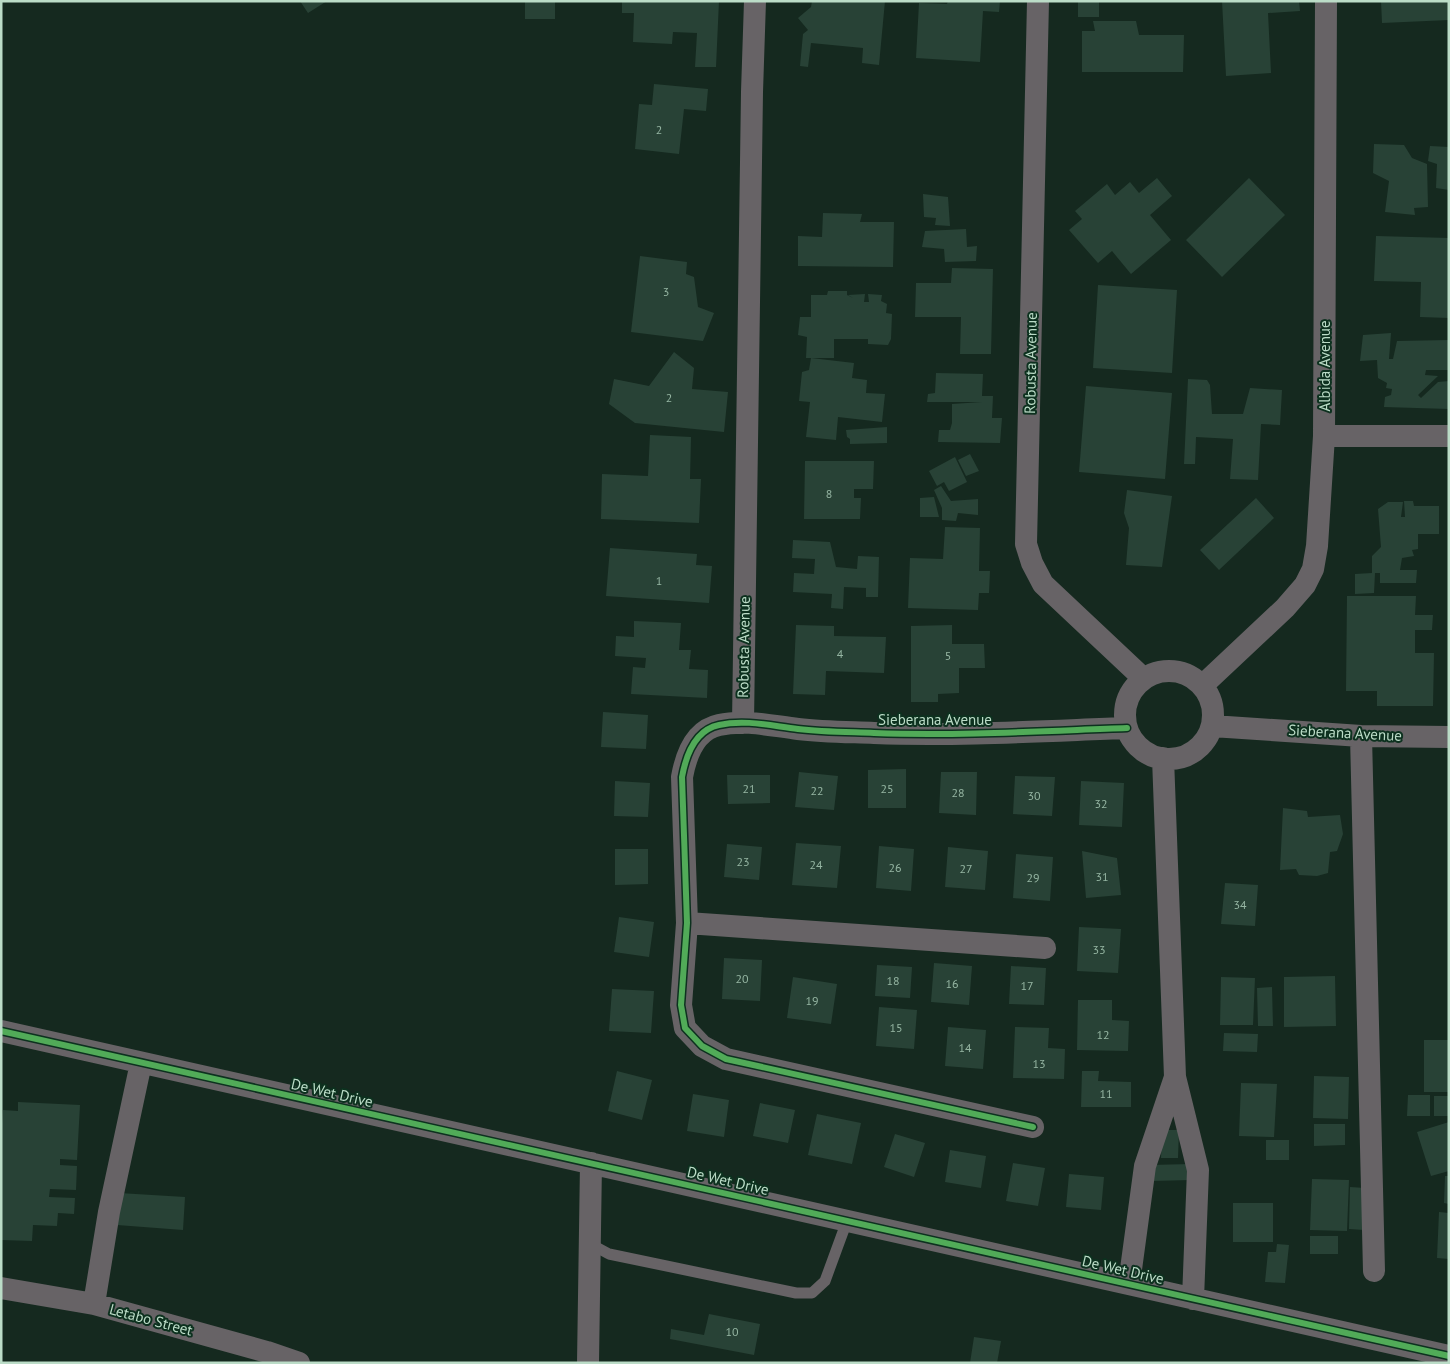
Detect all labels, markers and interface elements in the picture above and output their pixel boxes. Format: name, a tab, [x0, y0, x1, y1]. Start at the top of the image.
house number: 2	[656, 122, 662, 137]
house number: 3	[663, 284, 669, 299]
street label: Robusta Avenue	[1020, 312, 1041, 414]
street label: Albida Avenue	[1315, 320, 1334, 412]
house number: 2	[666, 390, 672, 405]
house number: 8	[826, 486, 832, 501]
house number: 1	[656, 573, 662, 588]
street label: Robusta Avenue	[733, 596, 754, 698]
house number: 4	[837, 646, 844, 661]
house number: 5	[945, 648, 951, 663]
street label: Sieberana Avenue	[878, 710, 992, 729]
street label: Sieberana Avenue	[1288, 720, 1402, 745]
house number: 21	[742, 781, 756, 796]
house number: 25	[880, 781, 894, 796]
house number: 22	[810, 783, 824, 798]
house number: 28	[951, 785, 965, 800]
house number: 30	[1027, 788, 1041, 803]
house number: 32	[1094, 796, 1108, 811]
house number: 23	[736, 854, 750, 869]
house number: 24	[809, 857, 823, 872]
house number: 26	[888, 860, 902, 875]
house number: 27	[959, 861, 973, 876]
house number: 31	[1095, 869, 1109, 884]
house number: 29	[1026, 870, 1040, 885]
house number: 34	[1233, 897, 1247, 912]
house number: 33	[1092, 942, 1106, 957]
house number: 20	[735, 971, 749, 986]
house number: 18	[886, 973, 900, 988]
house number: 16	[945, 976, 959, 991]
house number: 17	[1020, 978, 1034, 993]
house number: 19	[805, 993, 819, 1008]
house number: 15	[889, 1020, 903, 1035]
house number: 12	[1096, 1027, 1110, 1042]
house number: 14	[958, 1040, 972, 1055]
house number: 13	[1032, 1056, 1046, 1071]
street label: De Wet Drive	[289, 1074, 375, 1111]
house number: 11	[1099, 1086, 1113, 1101]
street label: De Wet Drive	[685, 1162, 771, 1199]
street label: De Wet Drive	[1080, 1251, 1166, 1288]
street label: Letabo Street	[107, 1299, 195, 1340]
house number: 10	[725, 1324, 739, 1339]

